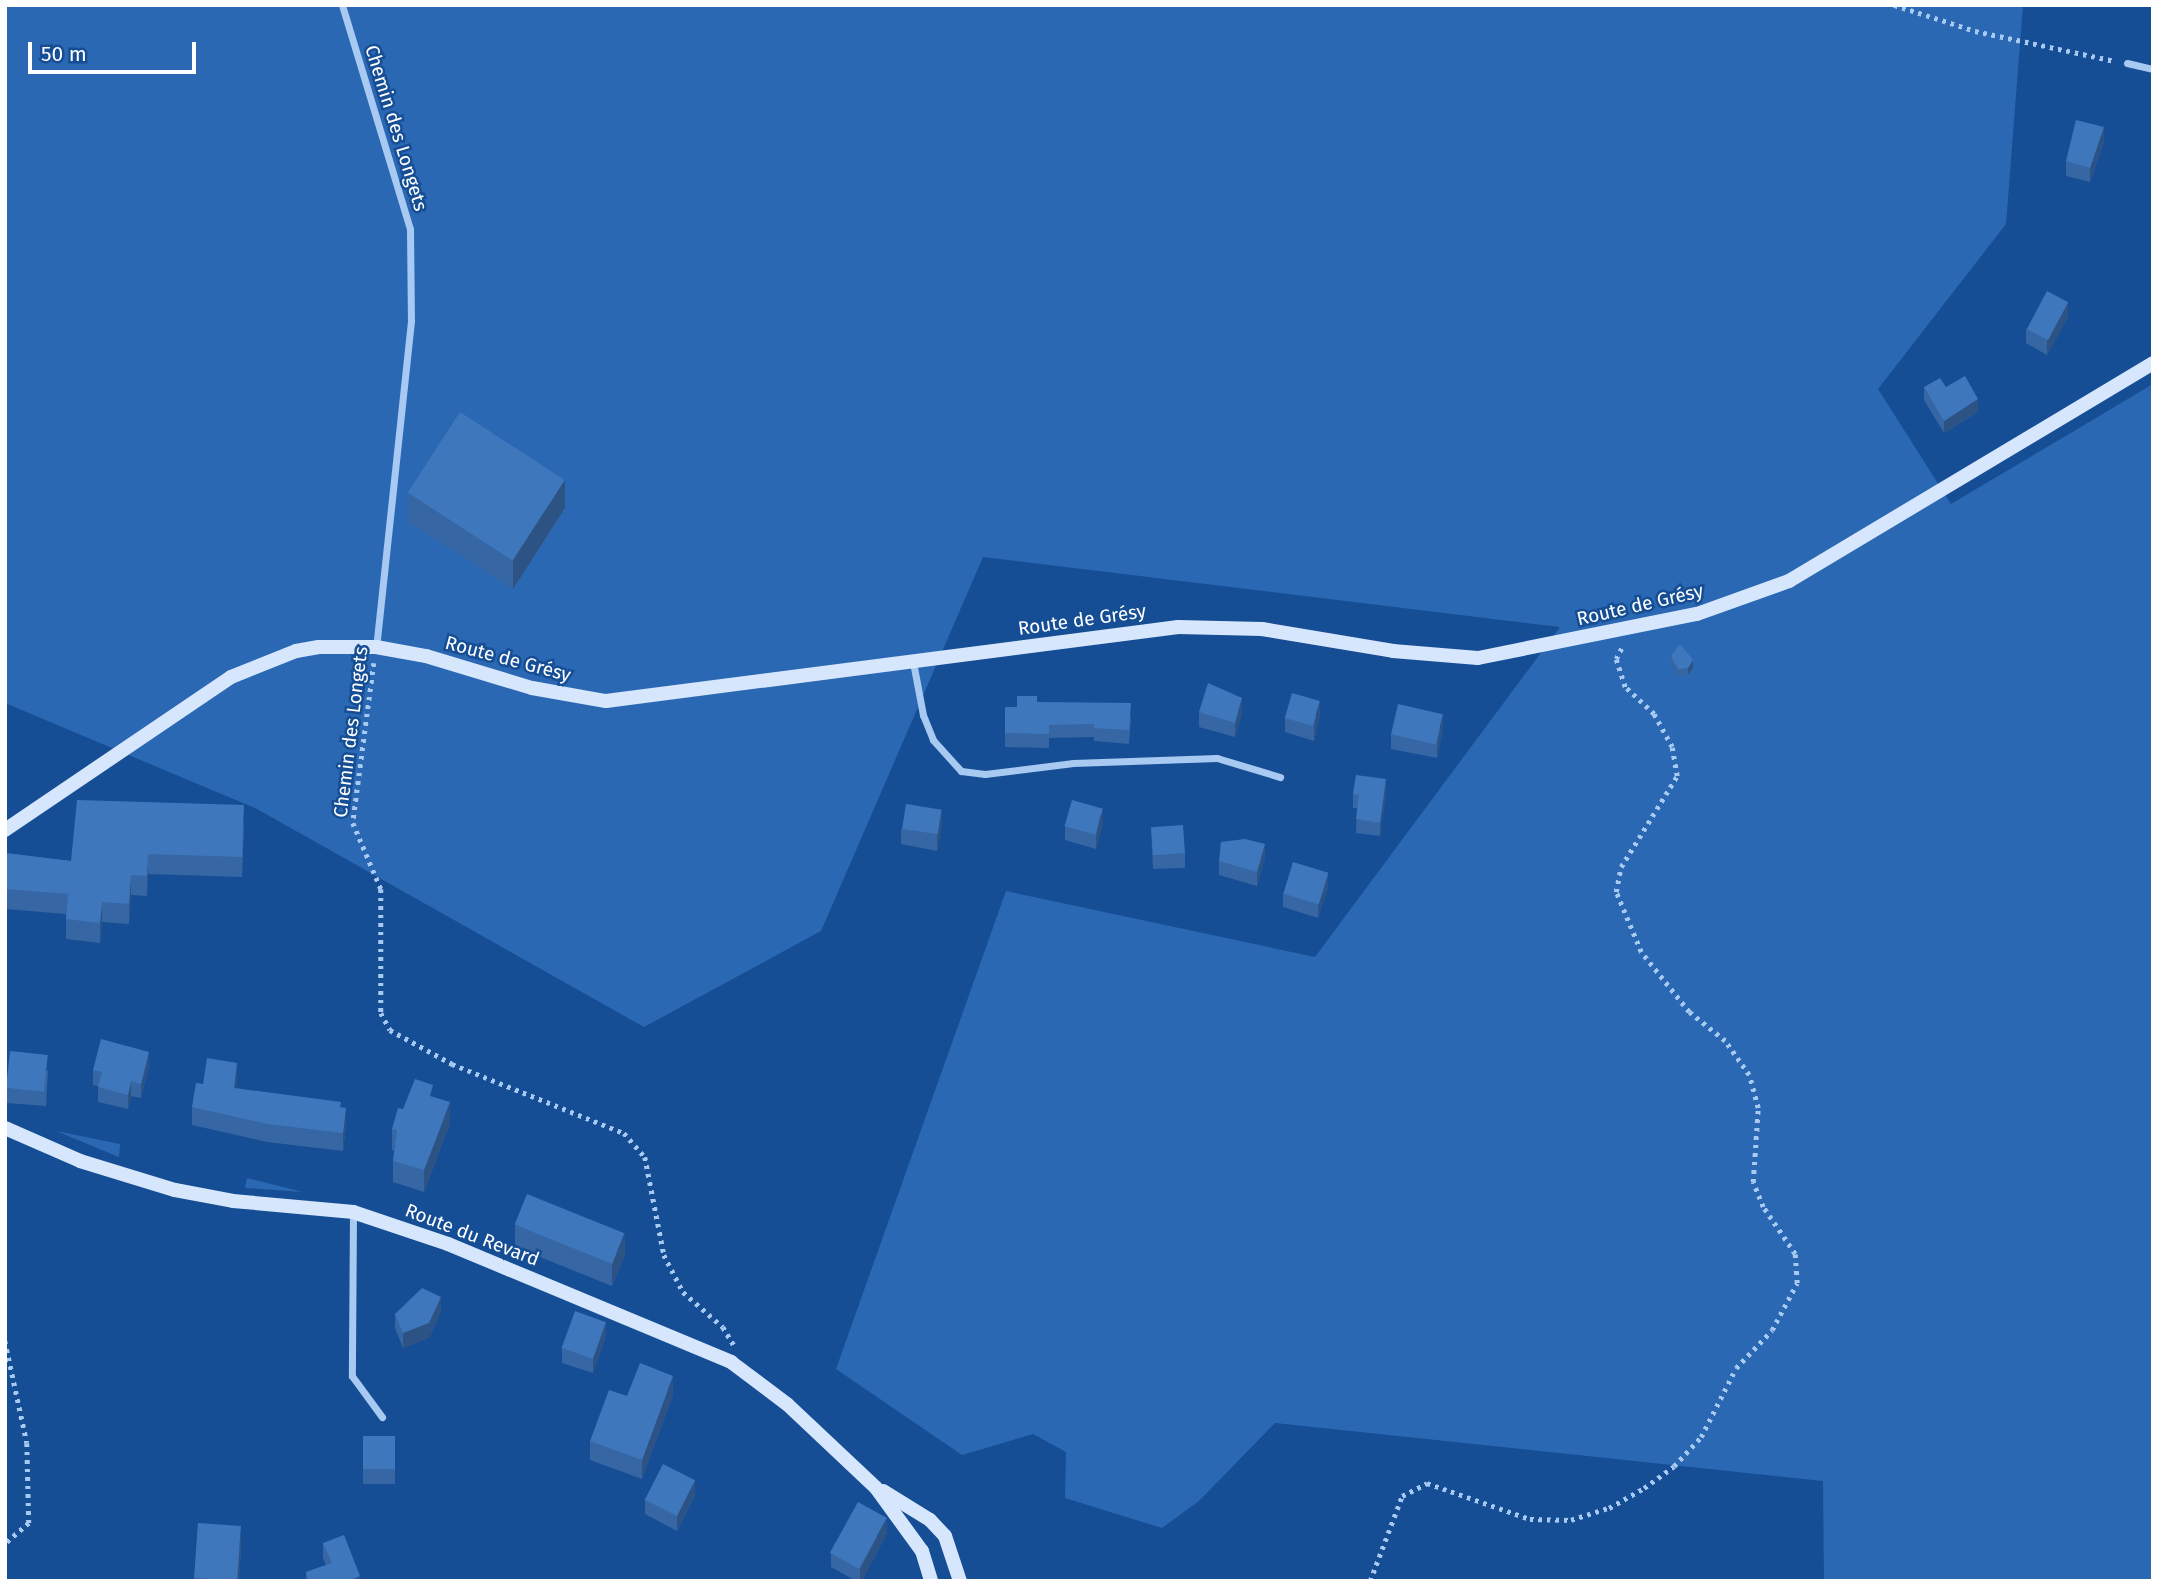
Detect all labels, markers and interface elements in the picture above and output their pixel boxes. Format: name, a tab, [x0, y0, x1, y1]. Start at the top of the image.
scale bar	[32, 28, 200, 72]
text: 50 m	[41, 41, 87, 67]
street label: Chemin des Longets	[360, 42, 432, 214]
street label: Route de Grésy	[1575, 579, 1705, 631]
street label: Route de Grésy	[1016, 600, 1148, 640]
street label: Route de Grésy	[443, 631, 573, 687]
street label: Chemin des Longets	[329, 645, 373, 819]
street label: Route du Revard	[402, 1199, 542, 1271]

